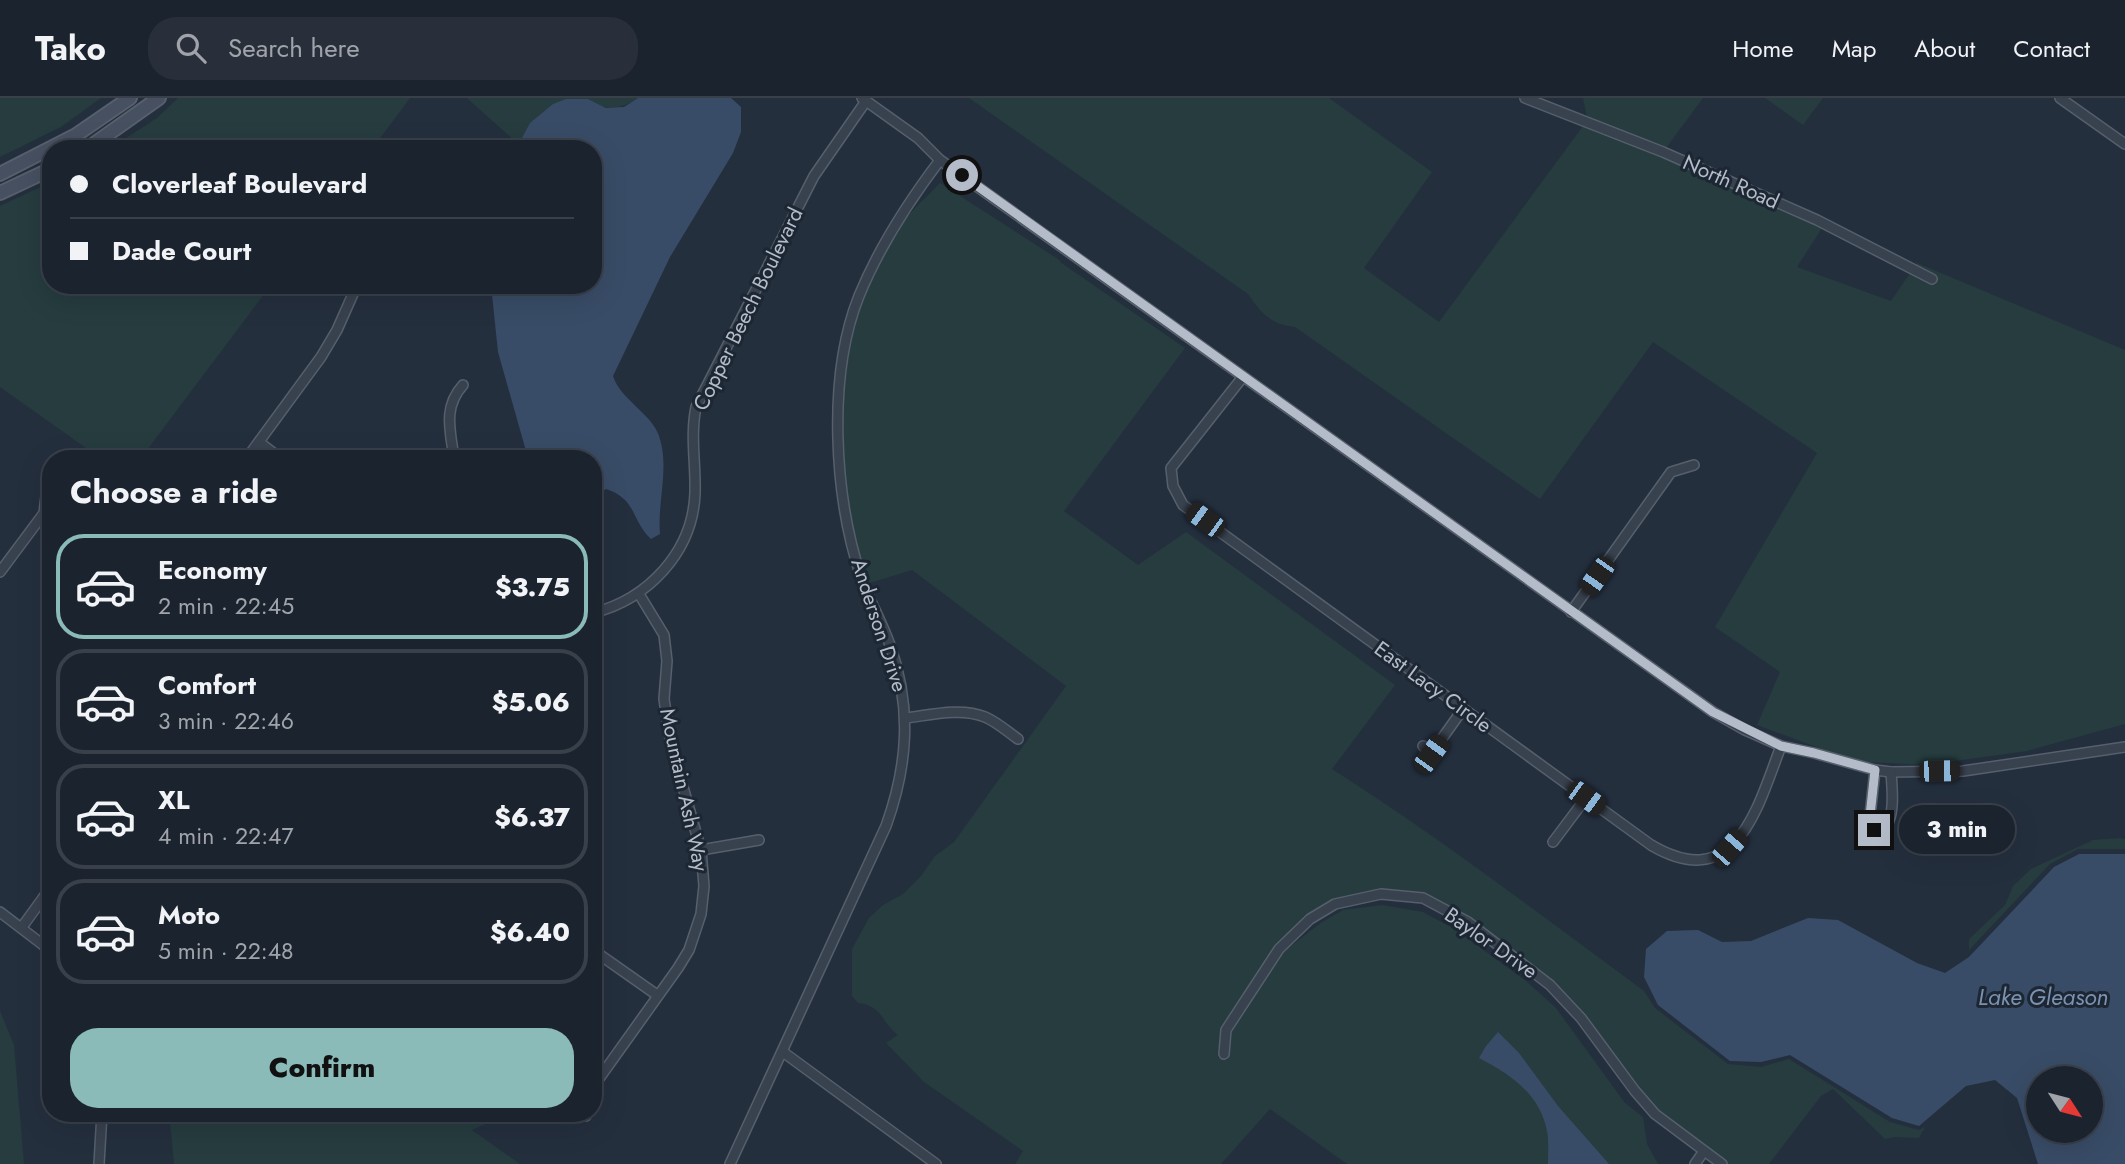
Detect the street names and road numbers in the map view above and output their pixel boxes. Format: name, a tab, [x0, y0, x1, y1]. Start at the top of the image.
street label: North Road	[1678, 147, 1784, 217]
street label: Copper Beech Boulevard	[686, 202, 810, 416]
street label: Anderson Drive	[843, 554, 915, 696]
street label: East Lacy Circle	[1368, 634, 1498, 740]
street label: Mountain Ash Way	[652, 706, 716, 875]
street label: Baylor Drive	[1438, 900, 1544, 986]

